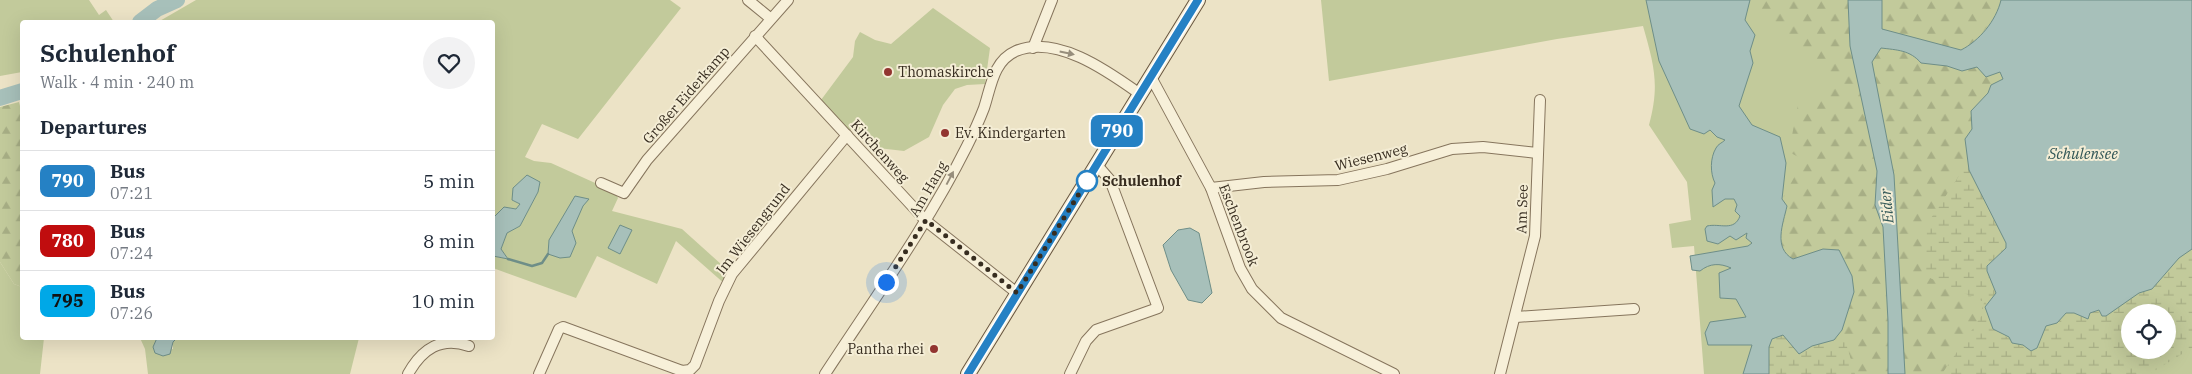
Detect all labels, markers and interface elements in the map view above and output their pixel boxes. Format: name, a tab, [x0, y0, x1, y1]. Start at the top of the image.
text: Schulenhof	[40, 37, 175, 69]
button: heart	[423, 37, 475, 89]
street label: Großer Eiderkamp	[639, 43, 733, 147]
one-way arrow	[1059, 49, 1075, 57]
place label: Thomaskirche	[898, 63, 994, 81]
marker: Thomaskirche	[882, 66, 894, 78]
text: Walk · 4 min · 240 m	[40, 72, 194, 92]
text: Departures	[40, 115, 147, 139]
line badge: 790	[1088, 115, 1146, 147]
street label: Kirchenweg	[847, 116, 913, 187]
text: 790	[1101, 119, 1133, 142]
place label: Ev. Kindergarten	[955, 124, 1066, 142]
marker: Ev. Kindergarten	[939, 127, 951, 139]
street label: Wiesenweg	[1333, 139, 1410, 175]
water label: Schulensee	[2047, 144, 2118, 163]
street label: Am Hang	[905, 158, 951, 220]
text: Bus	[110, 159, 145, 183]
text: 790	[51, 169, 84, 192]
text: 5 min	[423, 169, 475, 193]
marker: Schulenhof	[1076, 170, 1098, 192]
one-way arrow	[946, 171, 954, 185]
place label: Schulenhof	[1102, 172, 1182, 190]
street label: Im Wiesengrund	[712, 180, 794, 278]
street label: Eschenbrook	[1215, 181, 1263, 270]
text: 07:21	[110, 183, 153, 203]
street label: Am See	[1512, 184, 1532, 234]
water label: Eider	[1875, 187, 1898, 225]
text: Bus	[110, 219, 145, 243]
text: 780	[51, 229, 84, 252]
text: 8 min	[423, 229, 475, 253]
text: 07:24	[110, 243, 153, 263]
your location	[874, 270, 899, 295]
text: Bus	[110, 279, 145, 303]
text: 795	[51, 289, 84, 312]
text: 10 min	[412, 289, 475, 313]
text: 07:26	[110, 303, 153, 323]
map controls	[2121, 304, 2176, 359]
button: locate	[2121, 304, 2176, 359]
place label: Pantha rhei	[847, 340, 924, 358]
marker: Pantha rhei	[928, 343, 940, 355]

